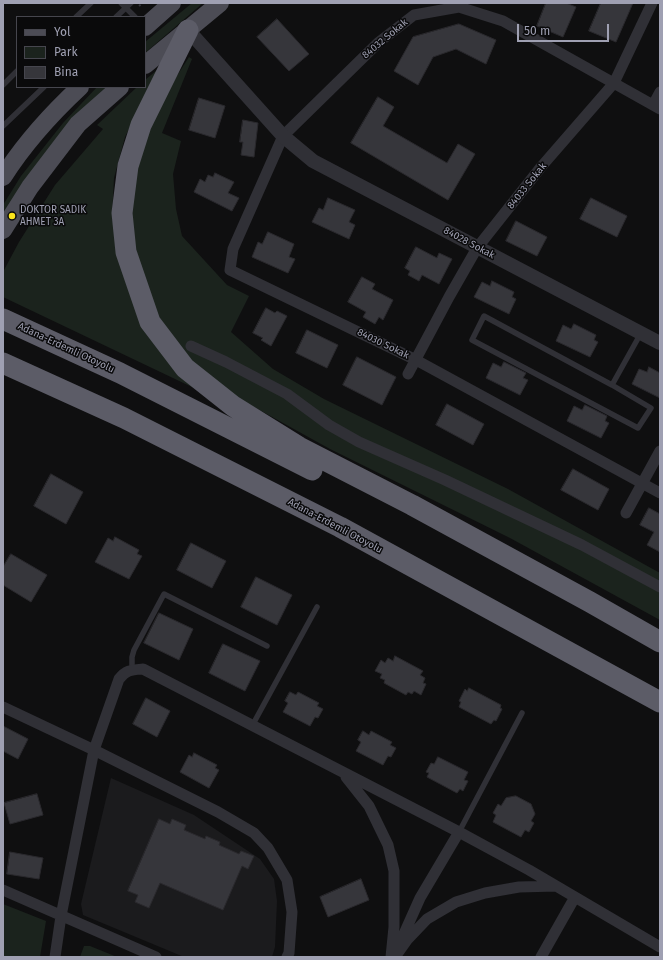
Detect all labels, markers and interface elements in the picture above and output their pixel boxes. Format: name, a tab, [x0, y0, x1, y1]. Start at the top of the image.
legend	[16, 16, 146, 88]
scale bar	[519, 16, 611, 42]
street label: 84032 Sokak	[360, 17, 410, 61]
text: 50 m	[524, 24, 550, 38]
text: Yol	[54, 25, 70, 39]
text: Park	[54, 45, 78, 59]
text: Bina	[54, 65, 78, 79]
street label: 84033 Sokak	[505, 161, 549, 211]
place label: DOKTOR SADIK AHMET 3A	[20, 204, 86, 228]
marker: DOKTOR SADIK AHMET 3A	[7, 211, 17, 221]
street label: 84028 Sokak	[441, 225, 497, 261]
street label: Adana-Erdemli Otoyolu	[16, 320, 116, 376]
street label: 84030 Sokak	[355, 326, 411, 362]
street label: Adana-Erdemli Otoyolu	[286, 496, 384, 556]

